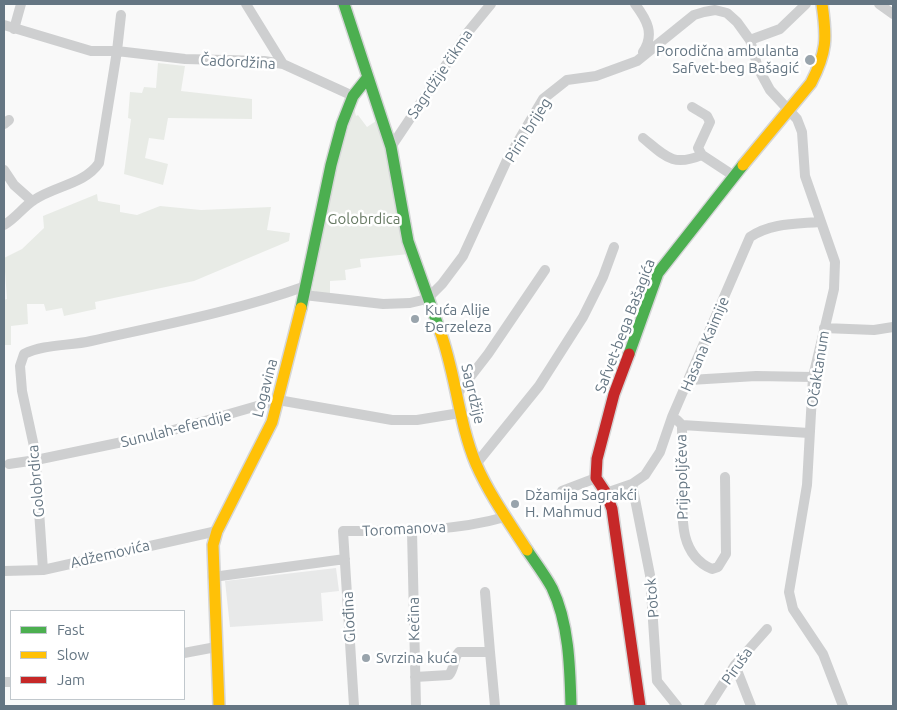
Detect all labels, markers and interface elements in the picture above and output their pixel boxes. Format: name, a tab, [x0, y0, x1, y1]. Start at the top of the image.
street label: Sagrdžije čikma	[404, 26, 476, 122]
place label: Porodična ambulanta Safvet-beg Bašagić	[656, 42, 799, 77]
street label: Čadordžina	[200, 51, 276, 73]
marker: Porodična ambulanta Safvet-beg Bašagić	[803, 53, 817, 67]
street label: Pirin brijeg	[501, 94, 555, 166]
park label: Golobrdica	[328, 210, 400, 228]
street label: Safvet-bega Bašagića	[591, 256, 659, 396]
street label: Hasana Kaimije	[677, 294, 733, 394]
place label: Kuća Alije Đerzeleza	[425, 301, 492, 336]
marker: Kuća Alije Đerzeleza	[409, 313, 421, 325]
street label: Očaktanum	[803, 329, 833, 409]
street label: Logavina	[249, 357, 281, 419]
street label: Sagrdžije	[457, 362, 489, 426]
street label: Sunulah-efendije	[119, 407, 233, 451]
street label: Prijepoljčeva	[672, 434, 692, 520]
street label: Golobrdica	[24, 444, 48, 518]
place label: Džamija Sagrakći H. Mahmud	[525, 486, 637, 521]
marker: Džamija Sagrakći H. Mahmud	[509, 498, 521, 510]
street label: Toromanova	[362, 518, 446, 540]
street label: Adžemovića	[69, 536, 151, 572]
street label: Potok	[641, 577, 663, 619]
street label: Glođina	[339, 591, 359, 643]
street label: Kečina	[405, 597, 423, 641]
legend	[10, 610, 185, 700]
text: Fast	[57, 621, 84, 638]
street label: Piruša	[718, 644, 756, 688]
text: Slow	[57, 646, 89, 663]
place label: Svrzina kuća	[376, 649, 458, 667]
marker: Svrzina kuća	[360, 652, 372, 664]
text: Jam	[57, 671, 85, 688]

